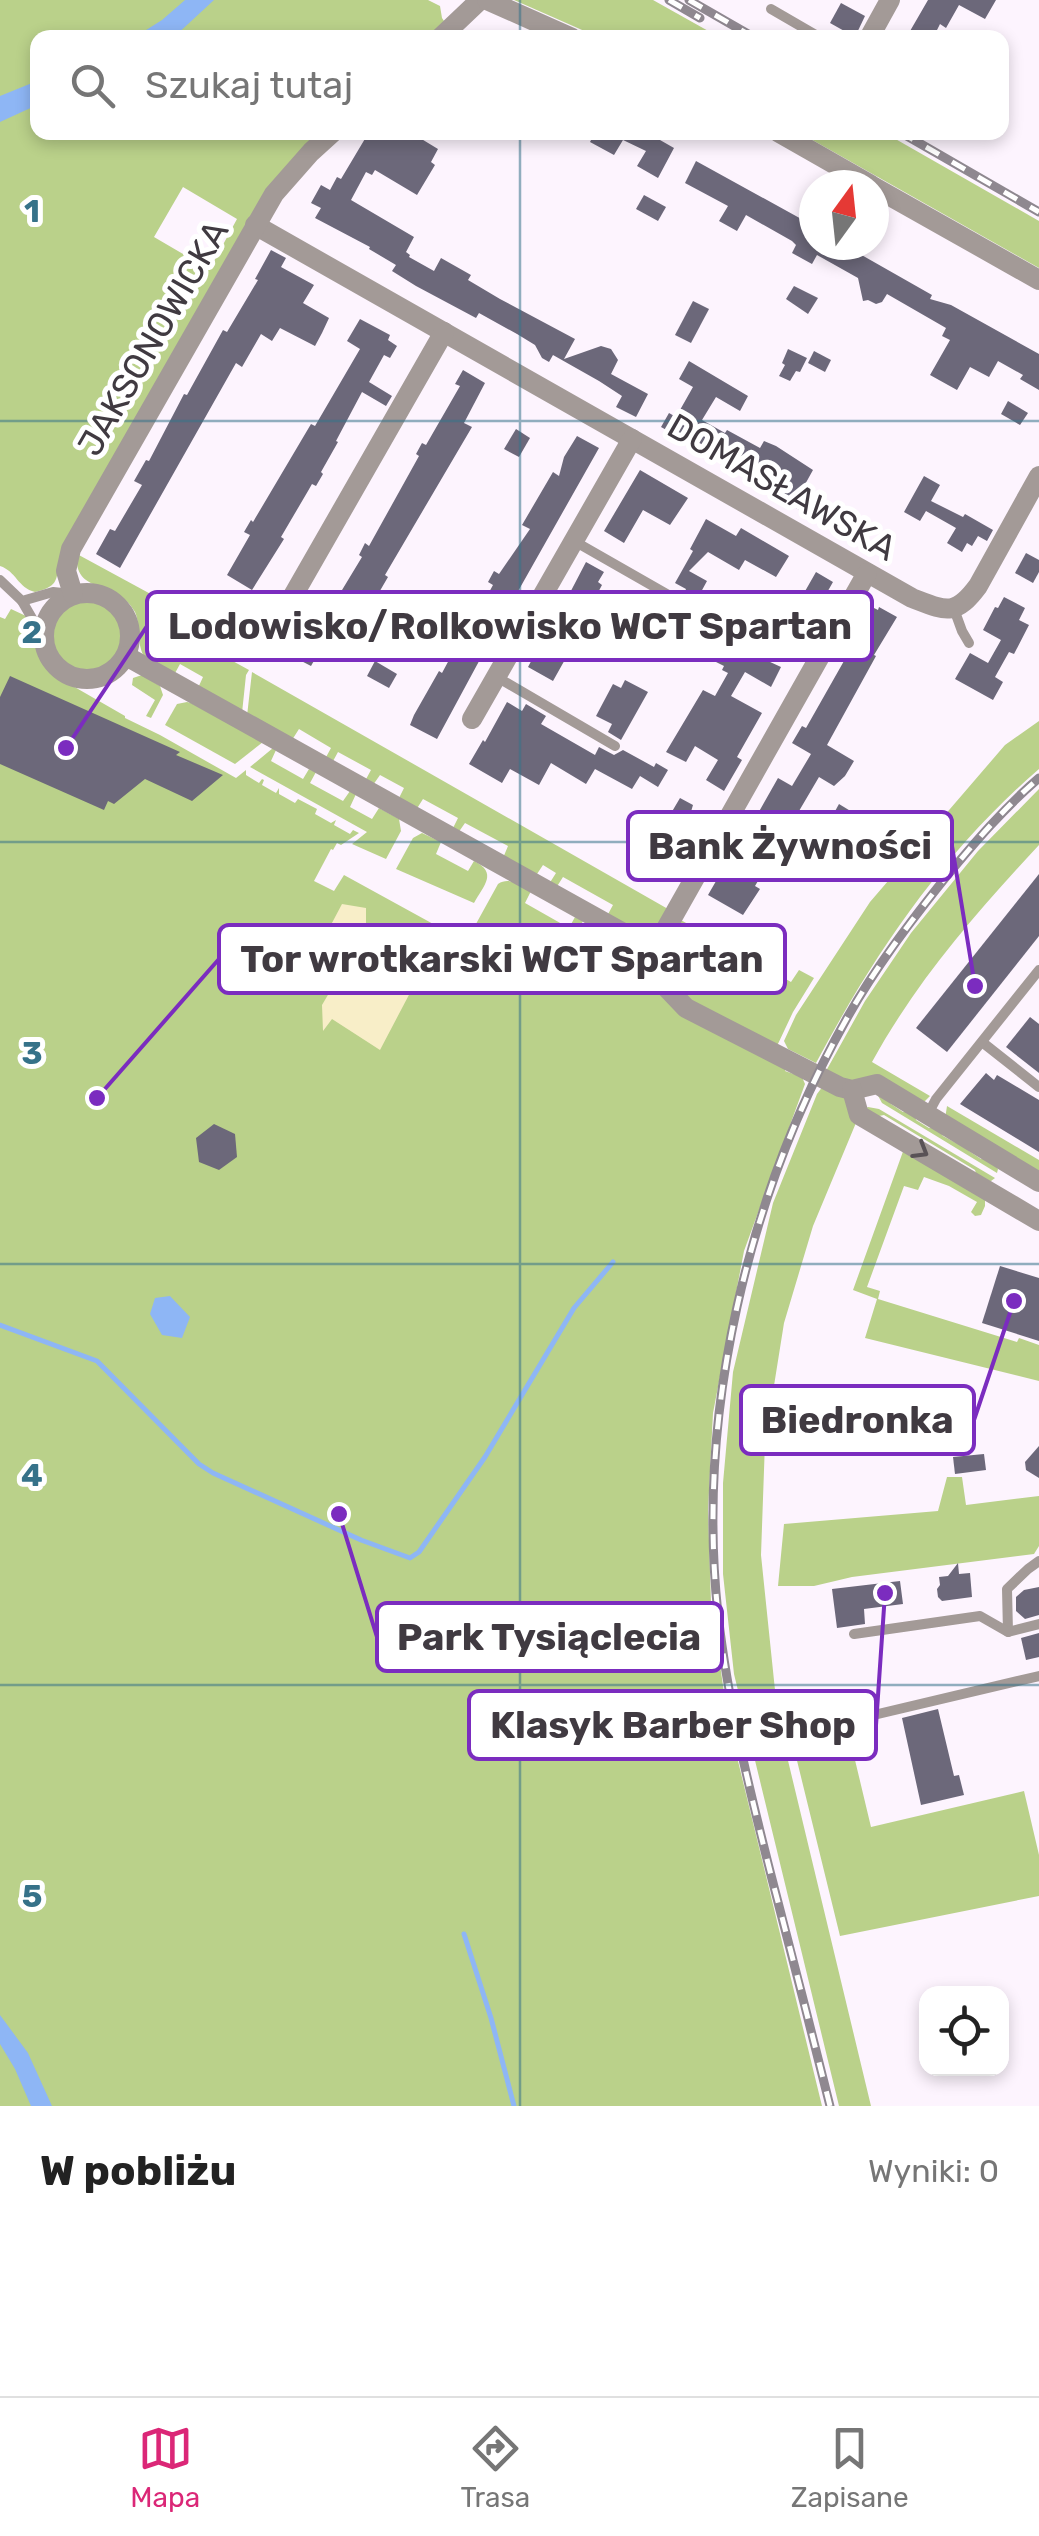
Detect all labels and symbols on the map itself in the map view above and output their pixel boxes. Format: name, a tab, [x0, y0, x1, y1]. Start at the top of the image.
north arrow	[799, 170, 889, 260]
text: 1	[24, 192, 40, 230]
street label: JAKSONOWICKA	[69, 213, 237, 463]
street label: DOMASŁAWSKA	[660, 405, 904, 569]
callout: Lodowisko/Rolkowisko WCT Spartan	[147, 592, 872, 660]
text: Lodowisko/Rolkowisko WCT Spartan	[168, 603, 852, 649]
text: 2	[22, 613, 42, 651]
callout: Bank Żywności	[628, 812, 952, 880]
text: Bank Żywności	[648, 823, 932, 869]
callout: Tor wrotkarski WCT Spartan	[219, 925, 785, 993]
text: Tor wrotkarski WCT Spartan	[240, 936, 764, 982]
text: 3	[21, 1034, 43, 1072]
one-way arrow	[910, 1139, 928, 1158]
callout: Biedronka	[741, 1386, 974, 1454]
text: Biedronka	[760, 1397, 954, 1443]
text: 4	[21, 1456, 43, 1494]
callout: Park Tysiąclecia	[377, 1603, 722, 1671]
text: Park Tysiąclecia	[397, 1614, 701, 1660]
callout: Klasyk Barber Shop	[469, 1691, 876, 1759]
text: Klasyk Barber Shop	[490, 1702, 856, 1748]
text: 5	[22, 1877, 42, 1915]

